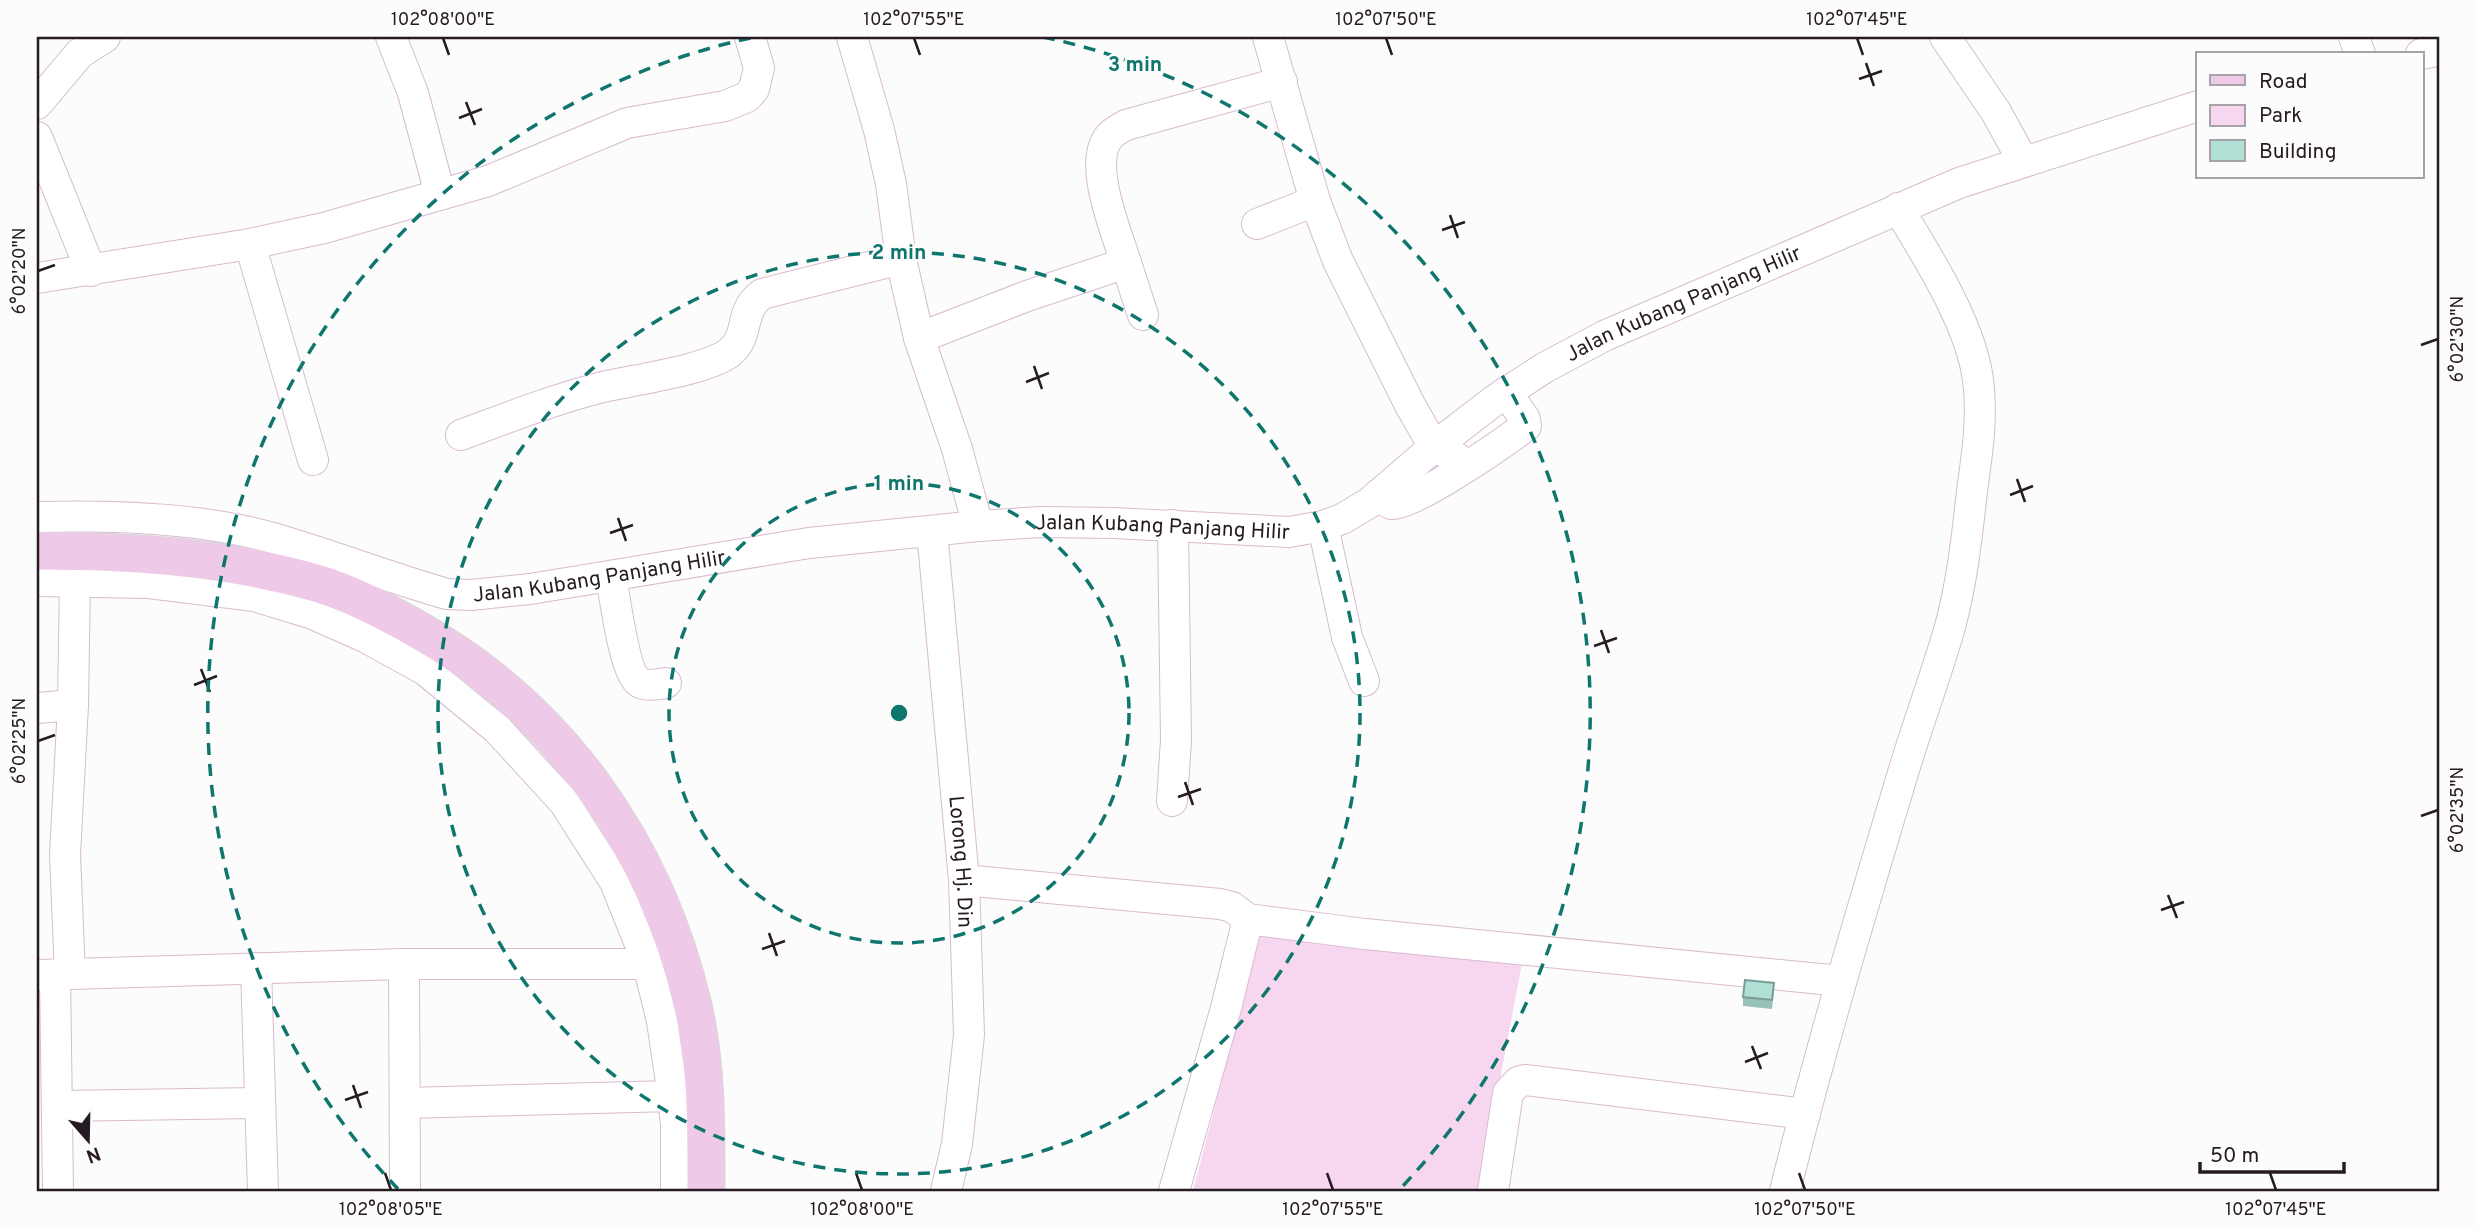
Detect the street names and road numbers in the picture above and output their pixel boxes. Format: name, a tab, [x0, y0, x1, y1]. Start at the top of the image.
street label: Jalan Kubang Panjang Hilir	[1561, 241, 1806, 369]
street label: Jalan Kubang Panjang Hilir	[1034, 510, 1290, 547]
street label: Jalan Kubang Panjang Hilir	[472, 545, 728, 610]
street label: Lorong Hj. Din	[941, 794, 978, 928]

